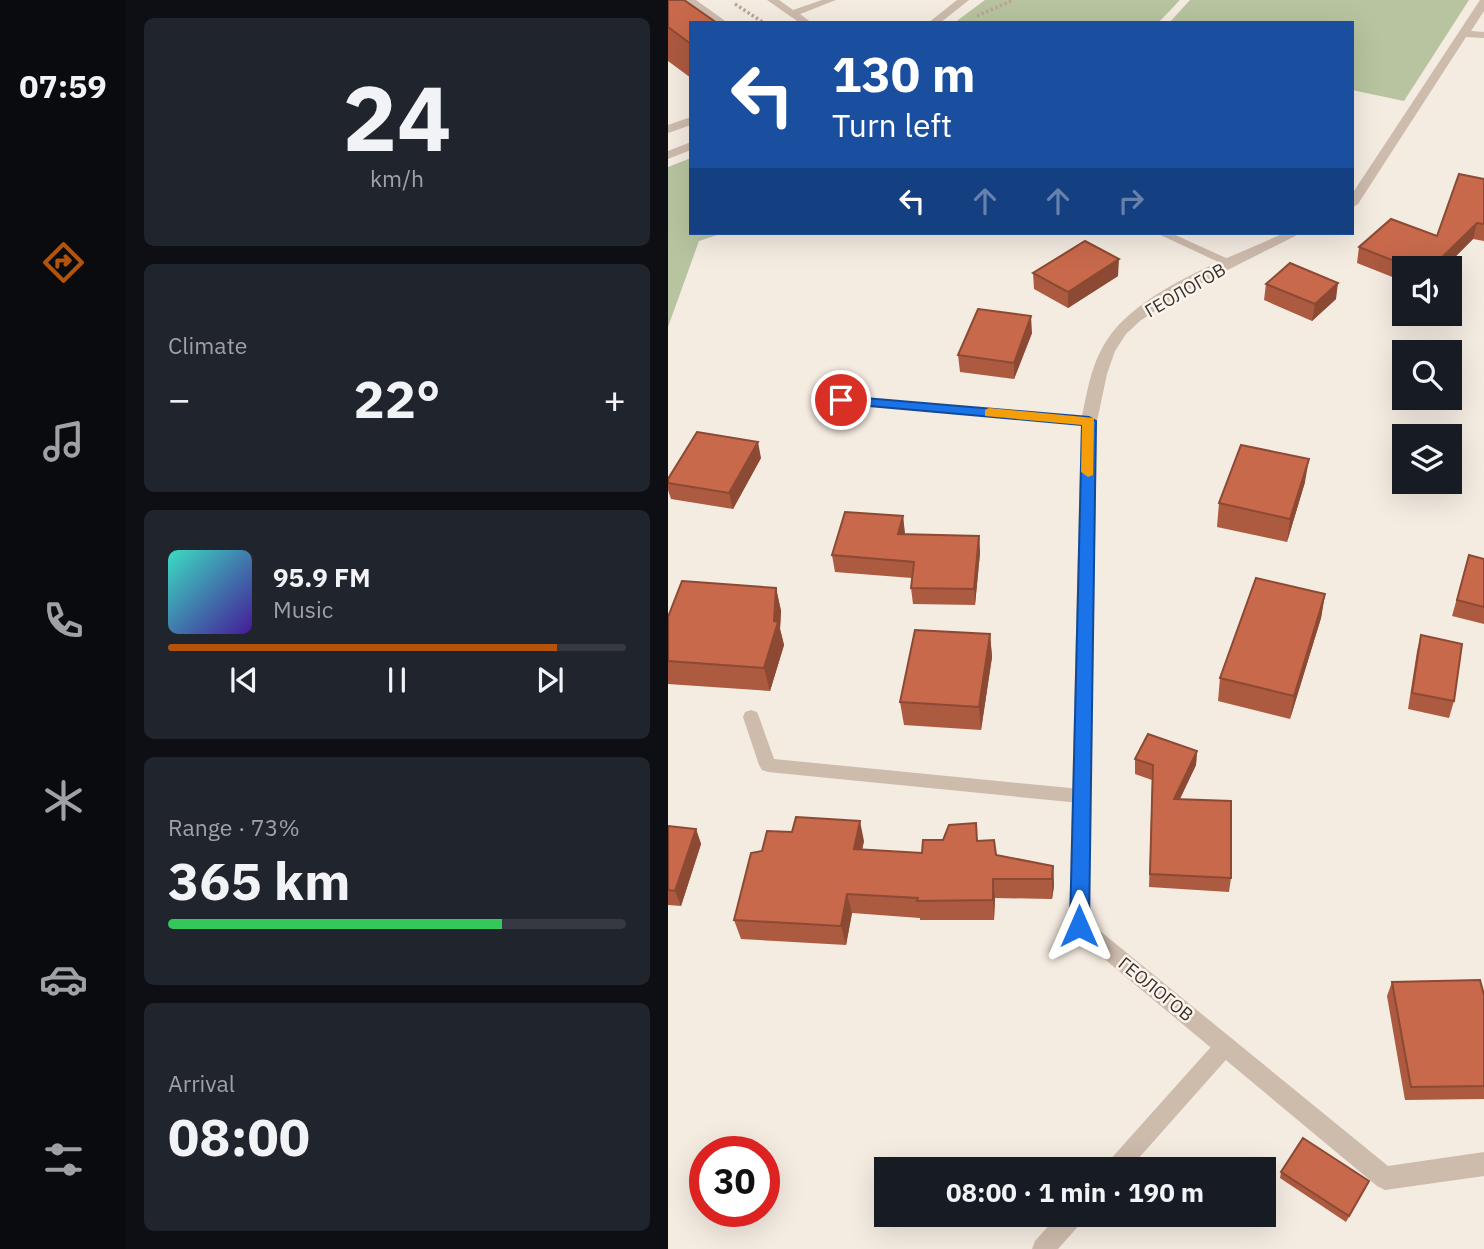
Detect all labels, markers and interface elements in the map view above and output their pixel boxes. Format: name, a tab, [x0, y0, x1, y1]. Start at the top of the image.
text: 130 m	[832, 42, 976, 105]
icon: left	[717, 49, 808, 140]
text: 24	[342, 58, 452, 176]
text: 07:59	[19, 65, 107, 107]
text: Turn left	[832, 104, 952, 146]
text: km/h	[370, 163, 424, 193]
icon: left	[893, 182, 931, 220]
icon: ahead	[966, 182, 1004, 220]
icon: ahead	[1039, 182, 1077, 220]
icon: right	[1112, 182, 1150, 220]
icon: directions	[39, 238, 88, 287]
map controls	[1392, 256, 1462, 494]
button: sound	[1392, 256, 1462, 326]
street label: ГЕОЛОГОВ	[1140, 258, 1230, 322]
text: Climate	[168, 330, 247, 360]
button: search	[1392, 340, 1462, 410]
text: 22°	[354, 365, 440, 432]
pin	[811, 370, 871, 430]
text: −	[168, 374, 191, 423]
text: +	[603, 374, 626, 423]
icon: arrive	[822, 381, 860, 419]
icon: music	[39, 417, 88, 466]
button: layers	[1392, 424, 1462, 494]
text: 95.9 FM	[273, 560, 371, 594]
text: Music	[273, 594, 333, 624]
icon: phone	[39, 596, 88, 645]
icon: previous	[225, 661, 263, 699]
icon: pause	[378, 661, 416, 699]
icon: next	[531, 661, 569, 699]
icon: climate	[39, 776, 88, 825]
text: Range · 73%	[168, 812, 300, 842]
text: 365 km	[168, 847, 350, 914]
position arrow	[1042, 889, 1116, 963]
street label: ГЕОЛОГОВ	[1114, 952, 1198, 1026]
icon: car	[39, 955, 88, 1004]
text: Arrival	[168, 1068, 235, 1098]
text: 08:00	[168, 1103, 310, 1170]
icon: filters	[39, 1135, 88, 1184]
speed limit sign: 30	[689, 1136, 780, 1227]
text: 08:00 · 1 min · 190 m	[946, 1175, 1204, 1209]

